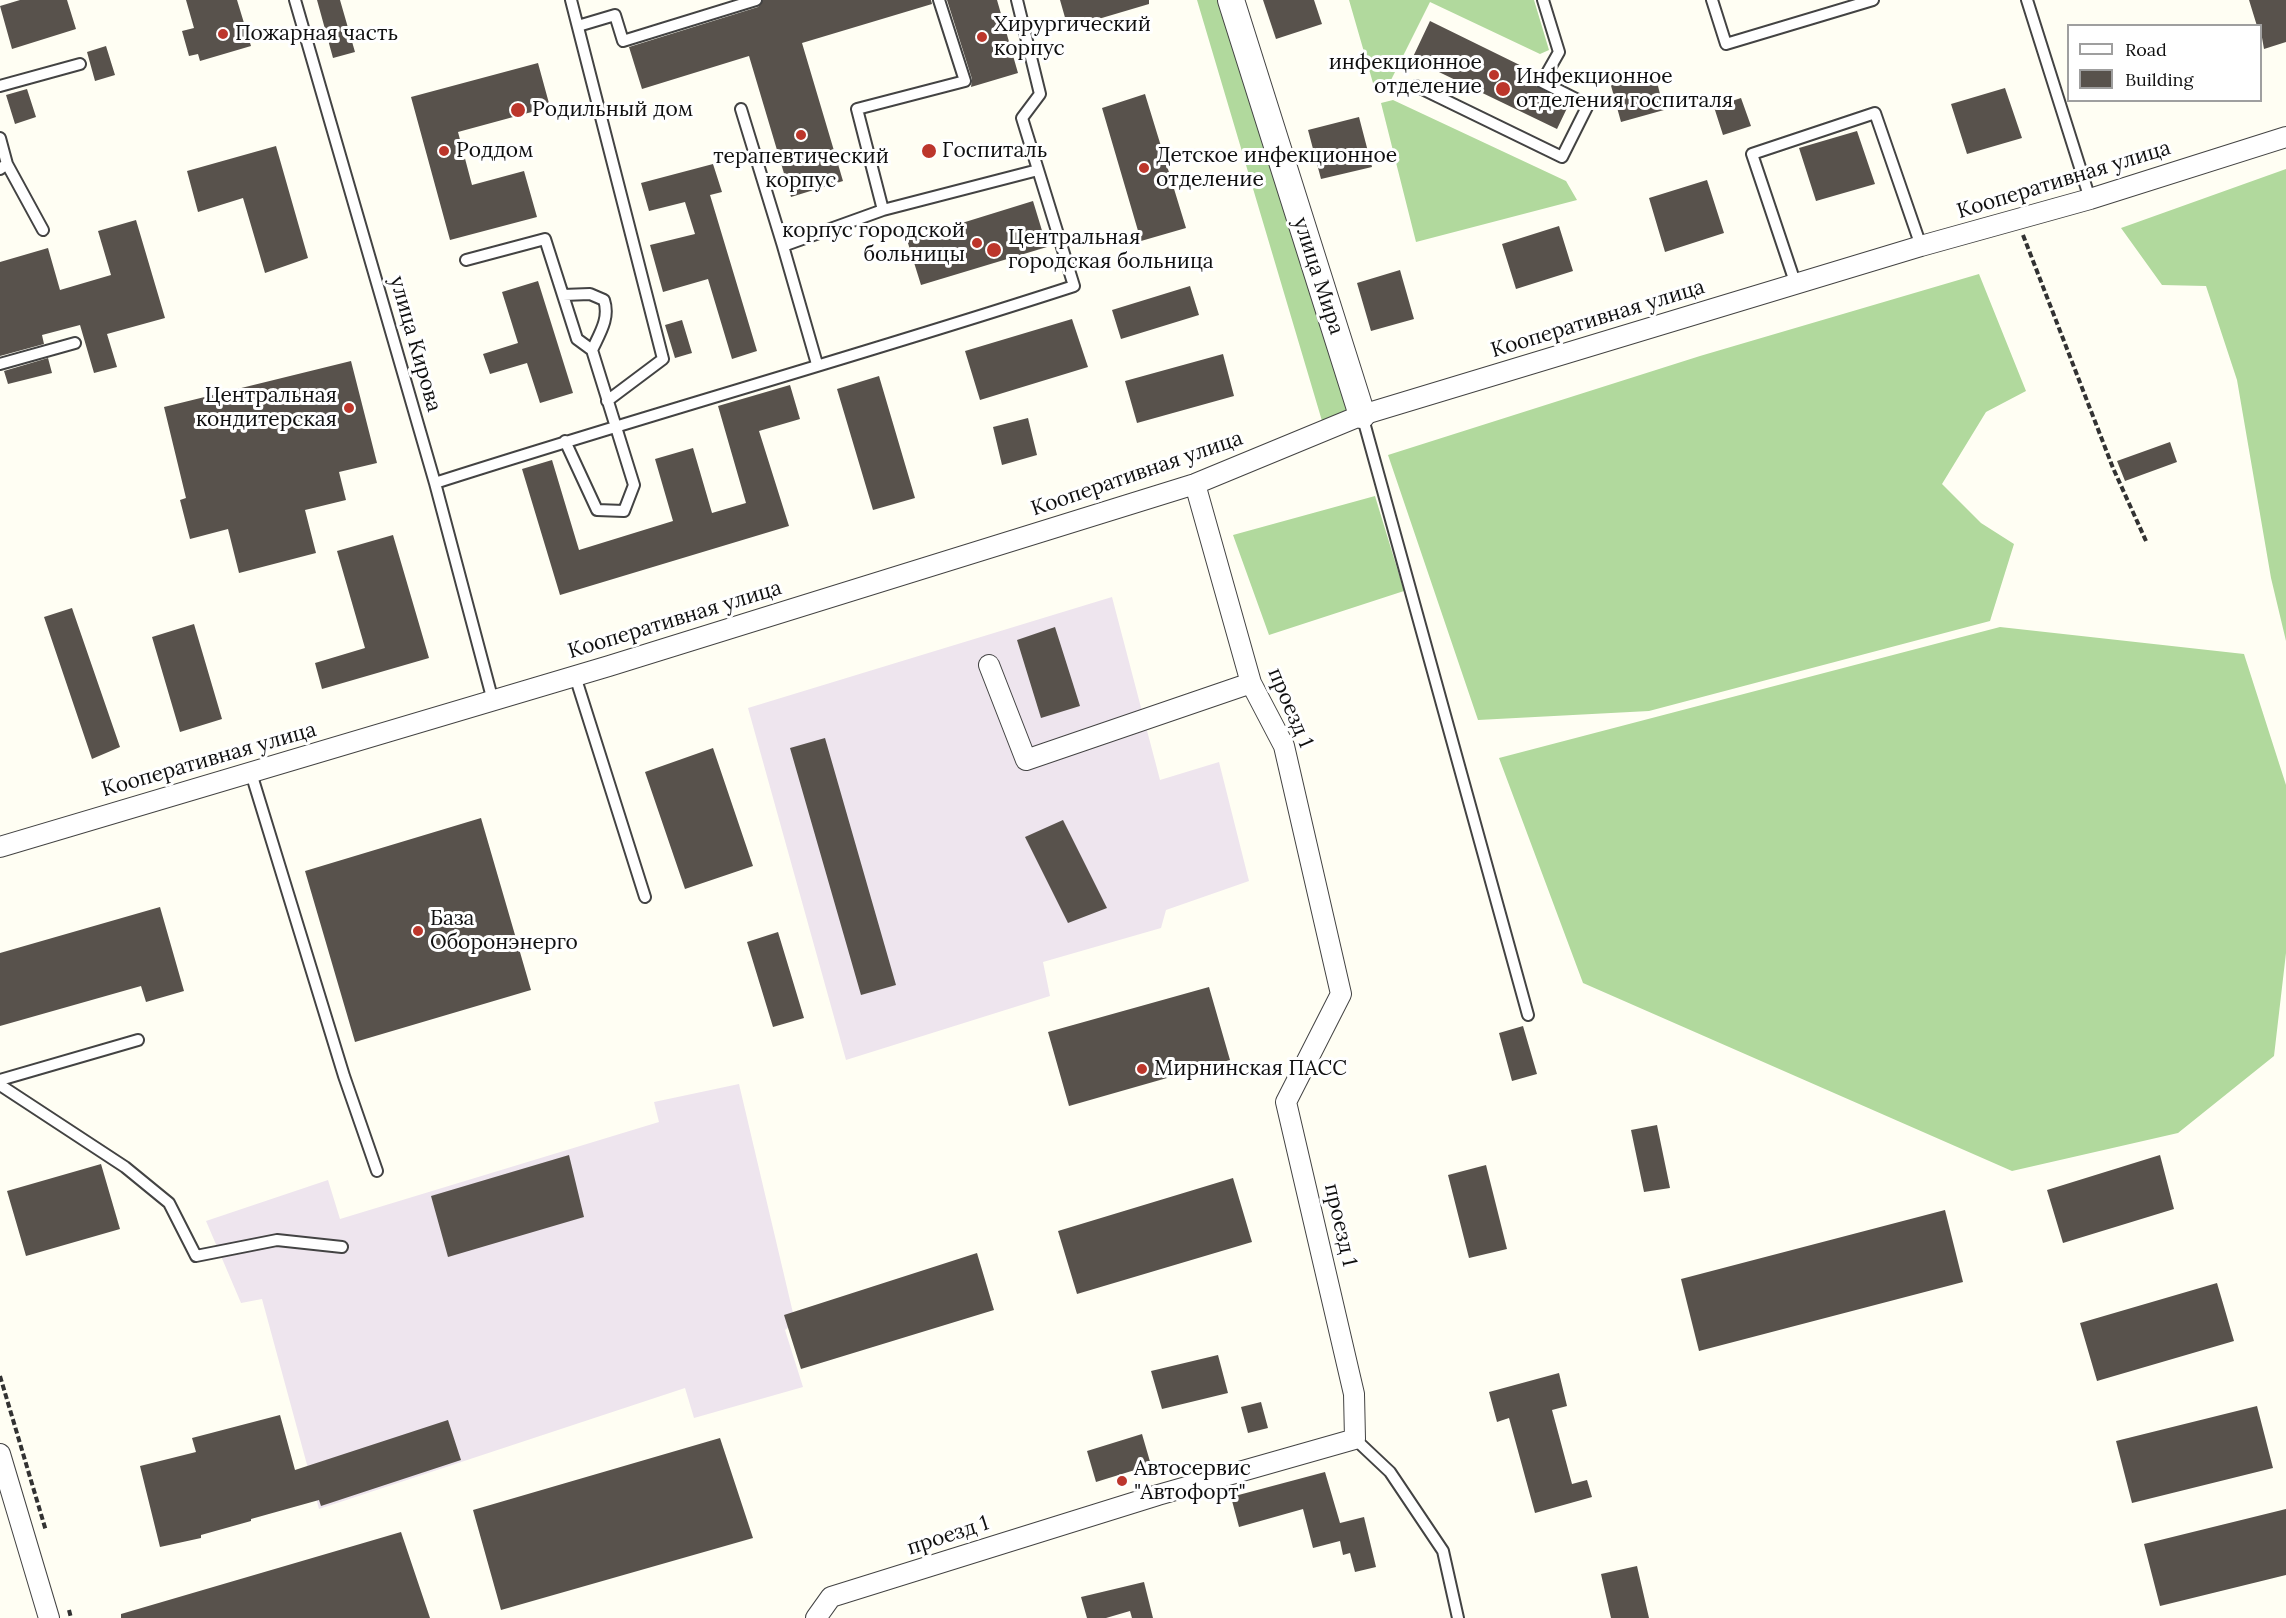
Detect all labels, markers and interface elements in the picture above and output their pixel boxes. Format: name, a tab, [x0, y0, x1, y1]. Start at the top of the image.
place label: Хирургический корпус	[994, 12, 1151, 62]
place label: Пожарная часть	[235, 21, 398, 47]
legend	[2067, 24, 2262, 102]
marker: Пожарная часть	[216, 27, 230, 41]
marker: Хирургический корпус	[975, 30, 989, 44]
text: Road	[2125, 38, 2167, 61]
place label: инфекционное отделение	[1329, 50, 1482, 100]
place label: Инфекционное отделения госпиталя	[1516, 64, 1733, 114]
marker: инфекционное отделение	[1487, 68, 1501, 82]
text: Building	[2125, 68, 2193, 91]
marker: Инфекционное отделения госпиталя	[1494, 80, 1512, 98]
place label: Родильный дом	[532, 97, 693, 123]
marker: Родильный дом	[509, 101, 527, 119]
marker: терапевтический корпус	[794, 128, 808, 142]
street label: Кооперативная улица	[1954, 135, 2174, 225]
place label: Роддом	[456, 138, 534, 164]
place label: Госпиталь	[942, 138, 1047, 164]
marker: Госпиталь	[920, 142, 938, 160]
place label: Детское инфекционное отделение	[1156, 143, 1397, 193]
marker: Роддом	[437, 144, 451, 158]
place label: терапевтический корпус	[713, 144, 889, 194]
marker: Детское инфекционное отделение	[1137, 161, 1151, 175]
street label: улица Мира	[1287, 214, 1349, 338]
place label: корпус городской больницы	[782, 218, 965, 268]
place label: Центральная городская больница	[1008, 225, 1214, 275]
marker: корпус городской больницы	[970, 236, 984, 250]
marker: Центральная городская больница	[985, 241, 1003, 259]
street label: улица Кирова	[384, 273, 446, 415]
street label: Кооперативная улица	[1488, 274, 1708, 364]
place label: Центральная кондитерская	[196, 383, 337, 433]
marker: Центральная кондитерская	[342, 401, 356, 415]
street label: Кооперативная улица	[1028, 426, 1246, 522]
street label: Кооперативная улица	[565, 575, 785, 665]
street label: проезд 1	[1262, 664, 1318, 752]
street label: Кооперативная улица	[99, 717, 319, 803]
place label: База Оборонэнерго	[430, 906, 578, 956]
marker: База Оборонэнерго	[411, 924, 425, 938]
place label: Мирнинская ПАСС	[1154, 1056, 1347, 1082]
marker: Мирнинская ПАСС	[1135, 1062, 1149, 1076]
street label: проезд 1	[1318, 1181, 1362, 1269]
place label: Автосервис "Автофорт"	[1134, 1456, 1251, 1506]
marker: Автосервис "Автофорт"	[1115, 1474, 1129, 1488]
street label: проезд 1	[904, 1511, 992, 1561]

